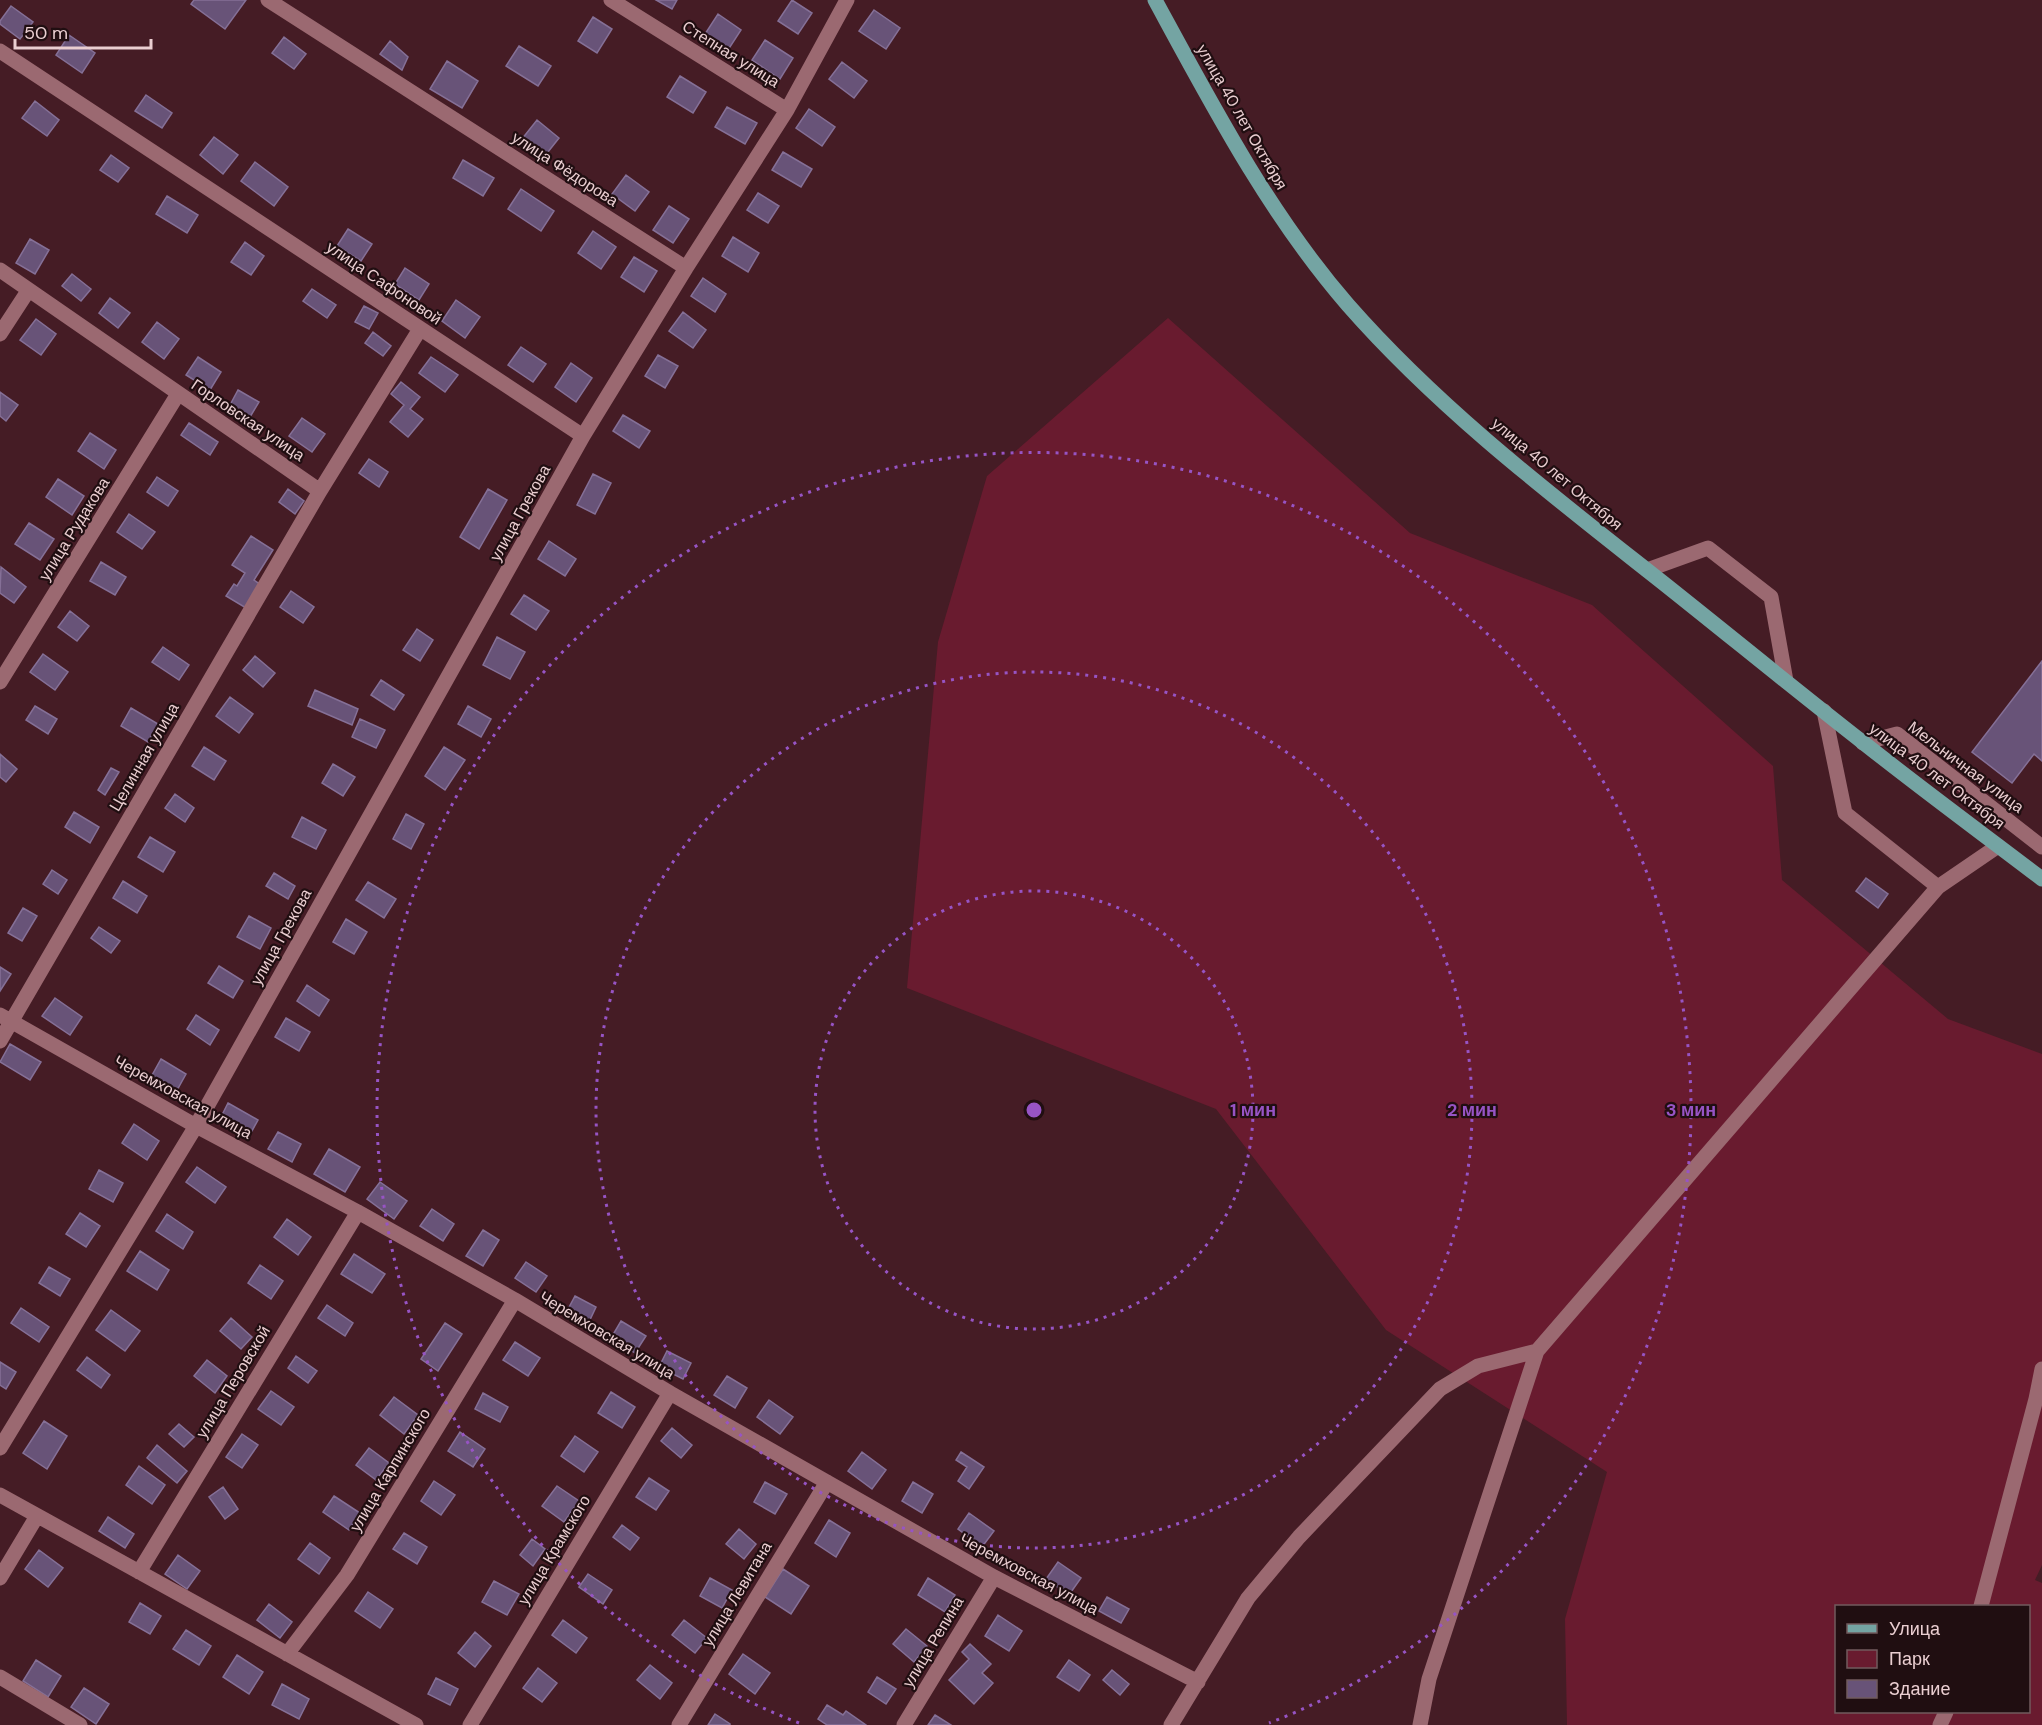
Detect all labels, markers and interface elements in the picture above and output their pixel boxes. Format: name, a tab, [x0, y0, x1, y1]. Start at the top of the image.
scale bar	[15, 12, 152, 50]
street label: Степная улица	[678, 16, 784, 92]
text: 50 m	[24, 21, 68, 45]
street label: улица 40 лет Октября	[1192, 40, 1292, 194]
street label: улица Фёдорова	[508, 127, 622, 211]
street label: улица Сафоновой	[322, 237, 446, 329]
street label: Горловская улица	[187, 374, 309, 466]
street label: улица 40 лет Октября	[1487, 413, 1627, 535]
street label: улица Грекова	[485, 461, 555, 565]
street label: улица Рудакова	[34, 473, 114, 585]
street label: Целинная улица	[104, 699, 184, 815]
street label: Мельничная улица	[1904, 716, 2028, 818]
street label: улица 40 лет Октября	[1865, 718, 2009, 834]
street label: улица Грекова	[246, 885, 316, 989]
street label: Черемховская улица	[110, 1050, 256, 1144]
text: 1 мин	[1230, 1098, 1276, 1122]
text: 2 мин	[1447, 1098, 1497, 1122]
text: 3 мин	[1666, 1098, 1716, 1122]
centre of rings	[1024, 1100, 1044, 1120]
street label: Черемховская улица	[535, 1286, 679, 1384]
street label: улица Перовской	[191, 1322, 275, 1442]
street label: улица Карпинского	[345, 1404, 435, 1536]
street label: улица Крамского	[513, 1491, 595, 1609]
street label: Черемховская улица	[956, 1528, 1102, 1620]
street label: улица Левитана	[697, 1538, 777, 1650]
street label: улица Репина	[898, 1593, 968, 1691]
legend	[1835, 1605, 2030, 1713]
text: Улица	[1889, 1617, 1941, 1641]
text: Парк	[1889, 1647, 1930, 1671]
text: Здание	[1889, 1677, 1950, 1701]

